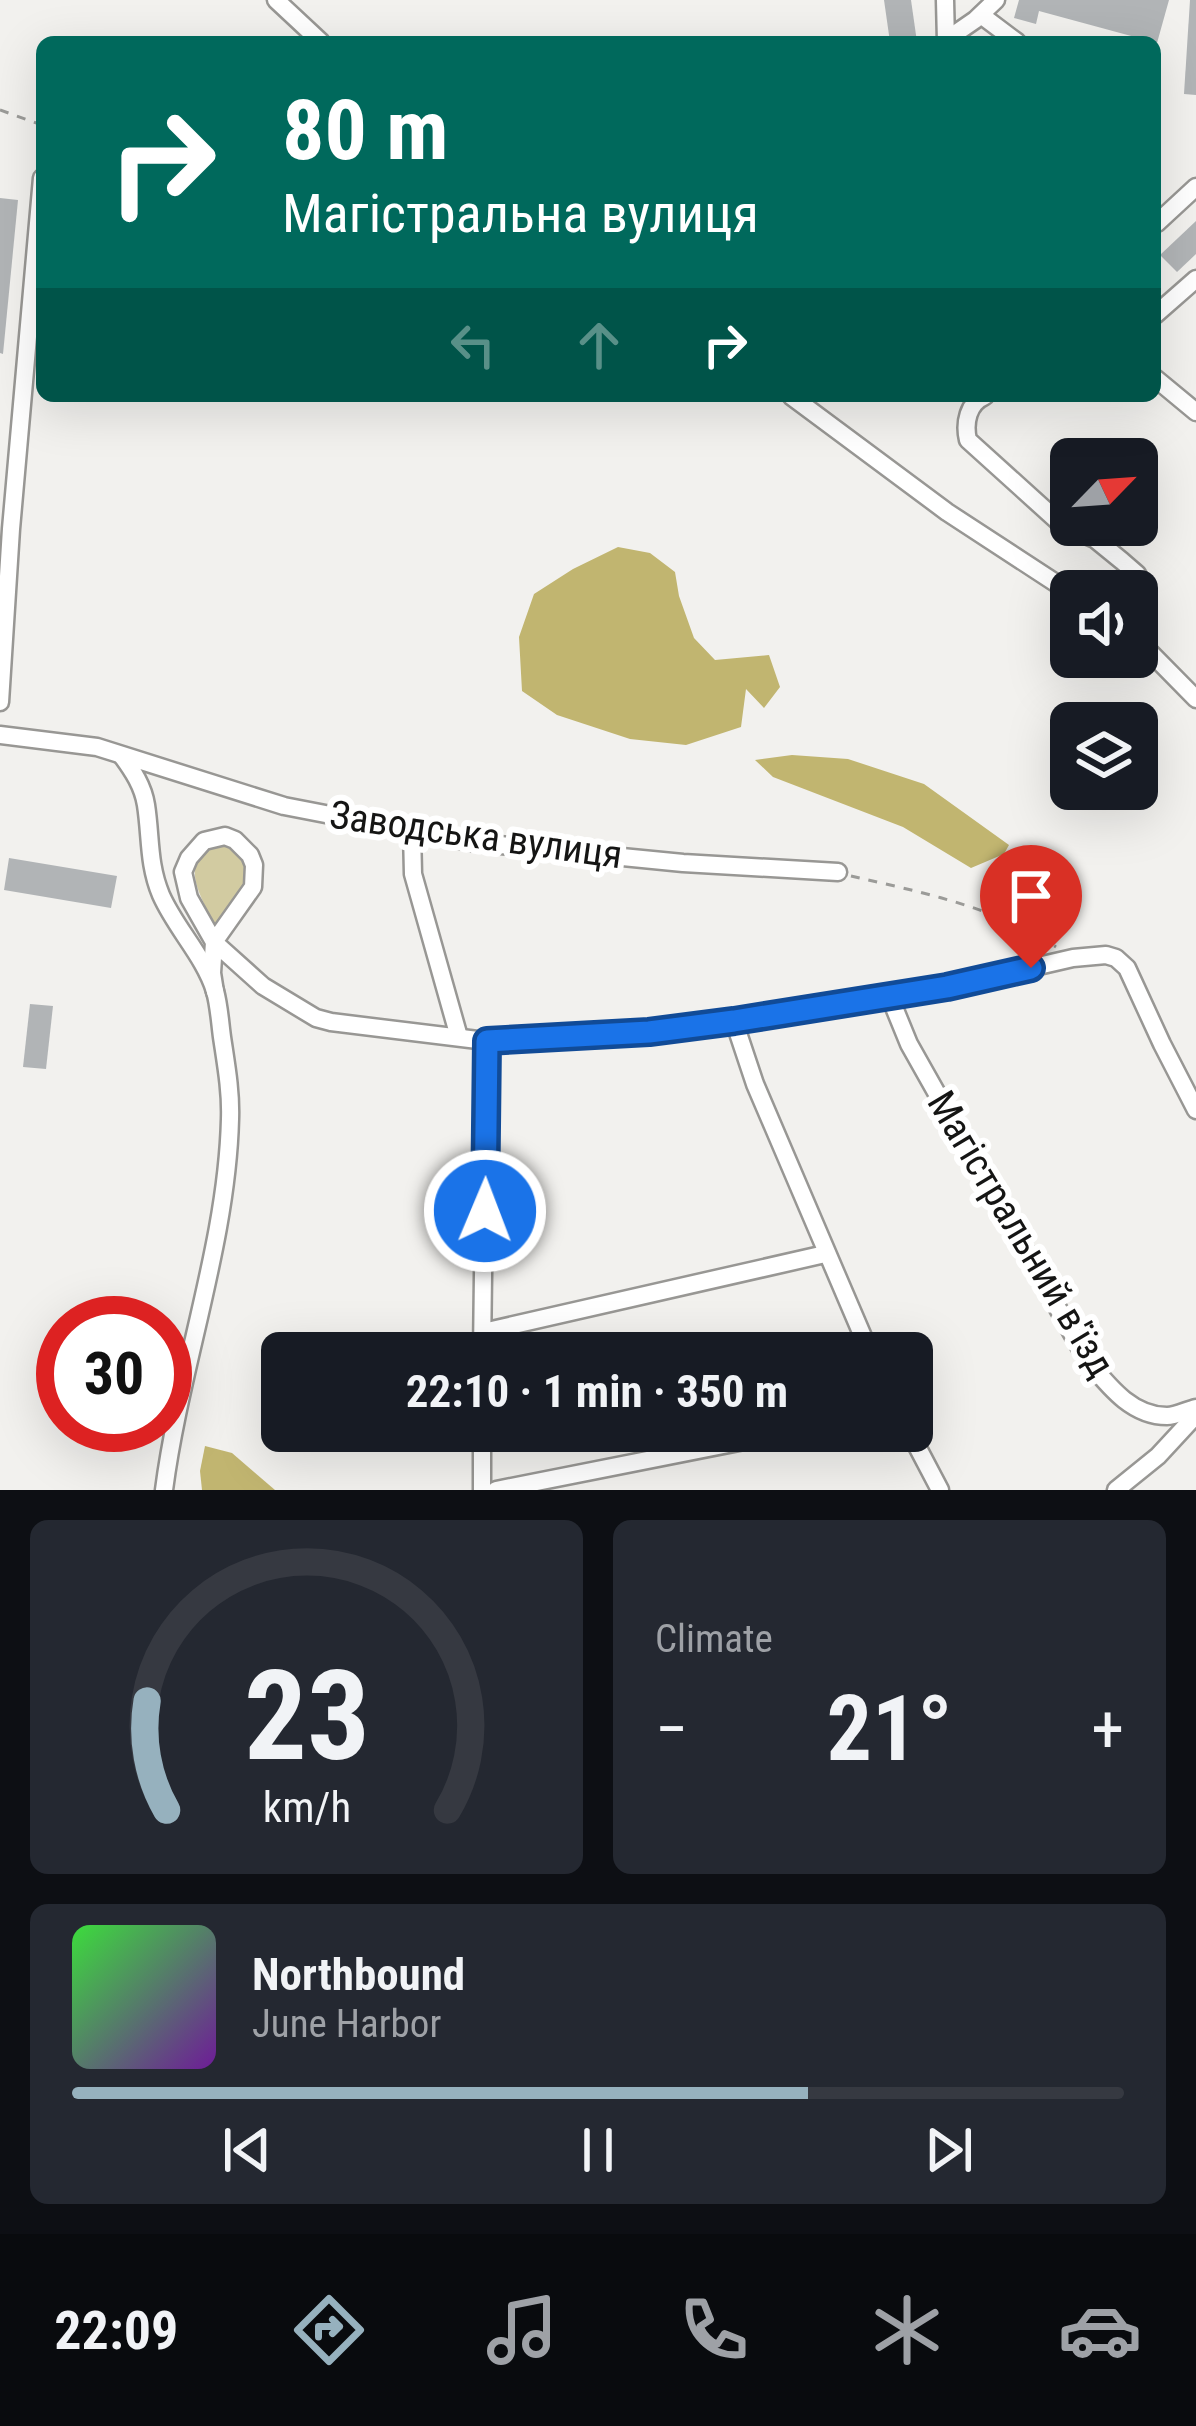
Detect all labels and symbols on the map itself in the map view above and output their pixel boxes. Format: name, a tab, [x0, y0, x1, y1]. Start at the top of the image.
north arrow	[1050, 438, 1158, 546]
street label: Заводська вулиця	[327, 792, 625, 878]
pin	[980, 845, 1082, 968]
street label: Магістральний в'їзд	[918, 1083, 1124, 1385]
position arrow	[422, 1148, 548, 1274]
speed limit sign: 30	[36, 1296, 192, 1452]

